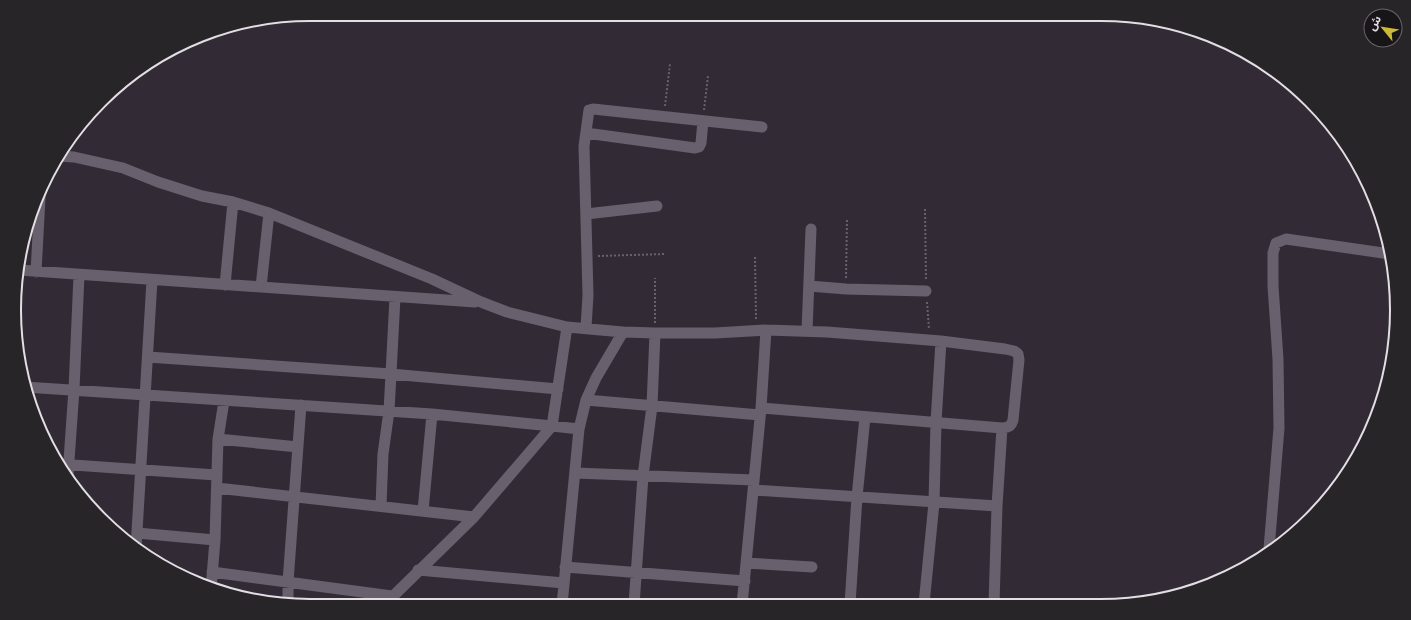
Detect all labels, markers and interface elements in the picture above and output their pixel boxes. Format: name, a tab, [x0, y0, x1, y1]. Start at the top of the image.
north arrow	[1363, 8, 1403, 48]
text: ش	[1364, 12, 1385, 34]

